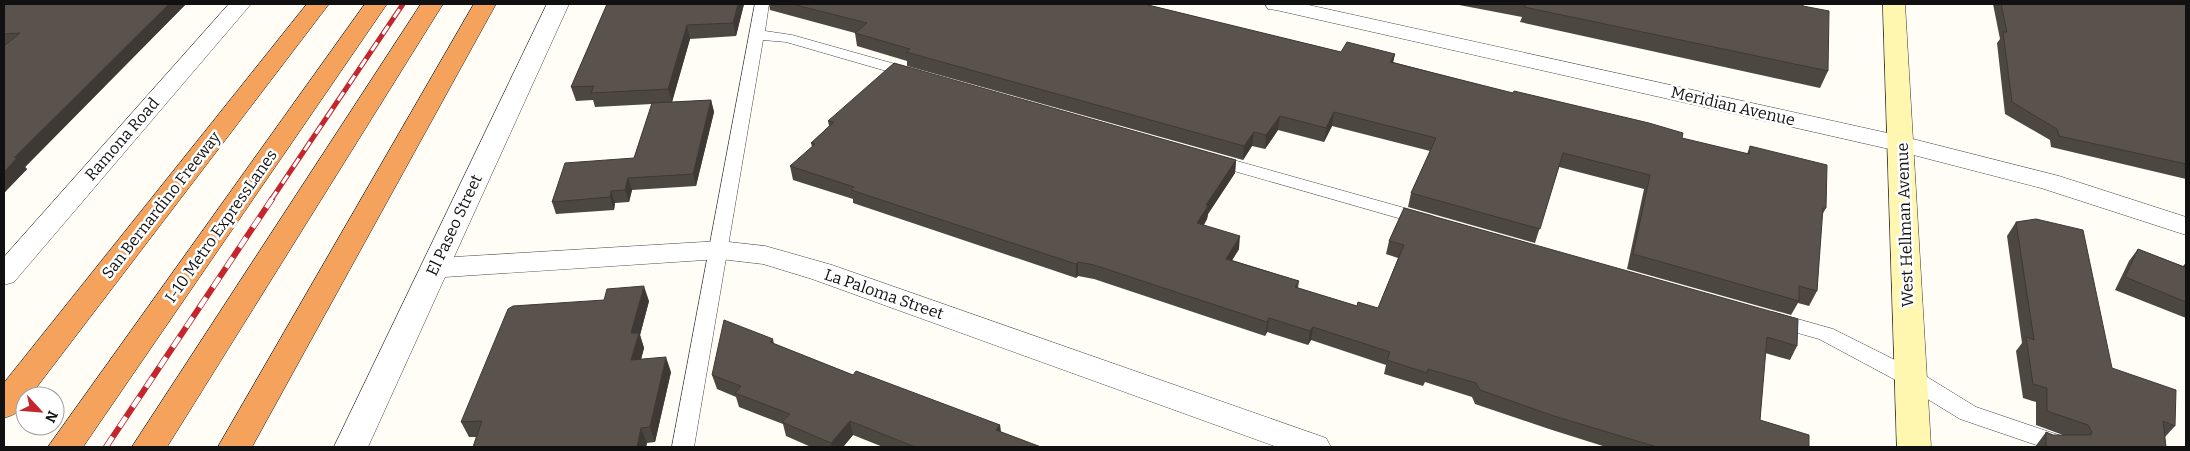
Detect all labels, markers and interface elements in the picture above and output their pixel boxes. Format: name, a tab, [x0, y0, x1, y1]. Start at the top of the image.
street label: Meridian Avenue	[1669, 82, 1797, 130]
street label: Ramona Road	[81, 93, 163, 184]
street label: San Bernardino Freeway	[98, 127, 225, 282]
street label: West Hellman Avenue	[1893, 142, 1917, 308]
street label: I-10 Metro ExpressLanes	[161, 146, 281, 306]
street label: El Paseo Street	[422, 171, 486, 279]
street label: La Paloma Street	[822, 265, 946, 323]
north arrow	[15, 386, 65, 436]
text: N	[41, 408, 61, 425]

